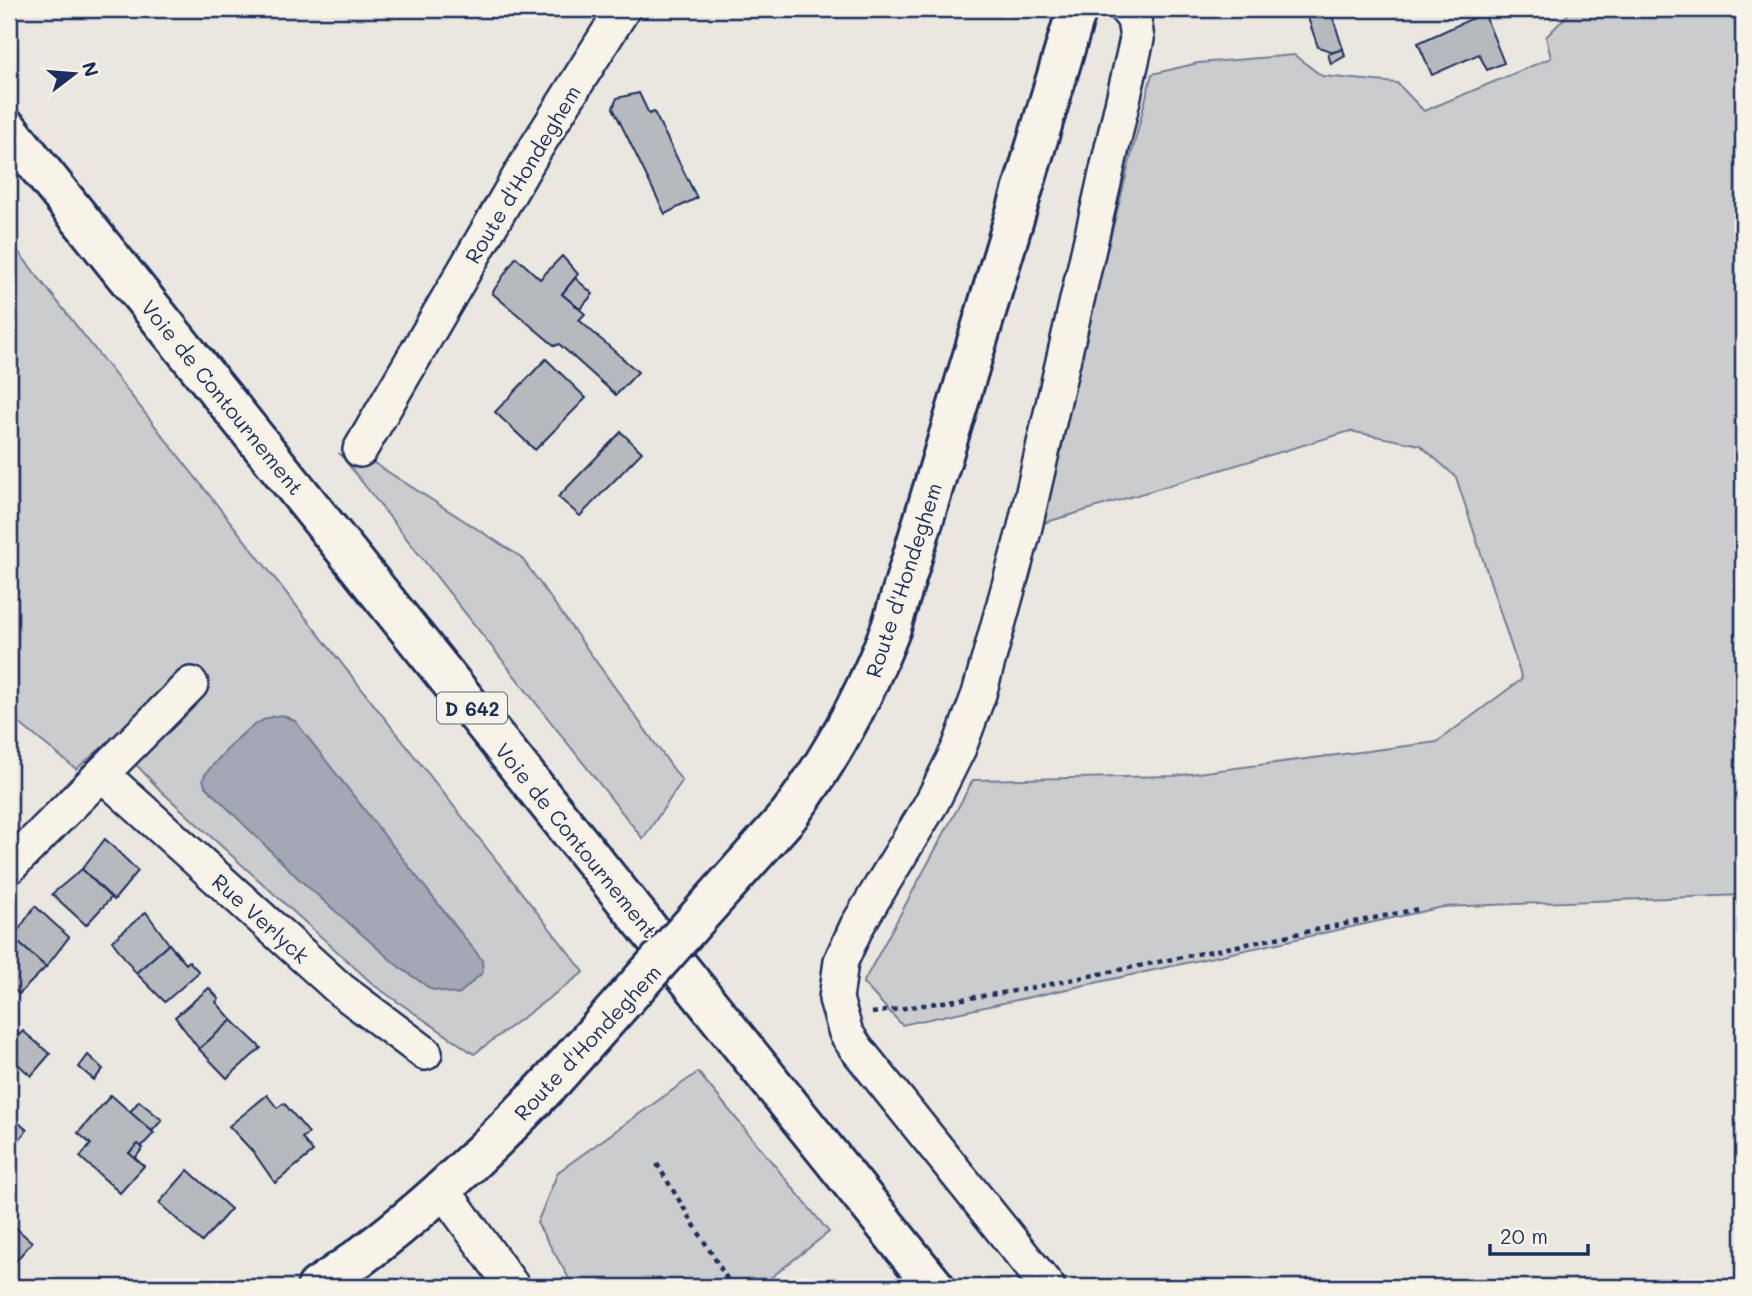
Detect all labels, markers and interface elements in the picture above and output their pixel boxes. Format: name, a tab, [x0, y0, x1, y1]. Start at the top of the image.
north arrow	[38, 38, 108, 108]
text: N	[77, 59, 105, 80]
street label: Route d'Hondeghem	[458, 80, 586, 268]
street label: Voie de Contournement	[136, 294, 310, 500]
street label: Route d'Hondeghem	[859, 479, 947, 681]
road number: D 642	[437, 692, 507, 723]
street label: Voie de Contournement	[490, 737, 664, 943]
street label: Rue Verlyck	[207, 867, 315, 969]
street label: Route d'Hondeghem	[508, 958, 666, 1126]
scale bar	[1490, 1212, 1588, 1256]
text: 20 m	[1500, 1222, 1548, 1249]

